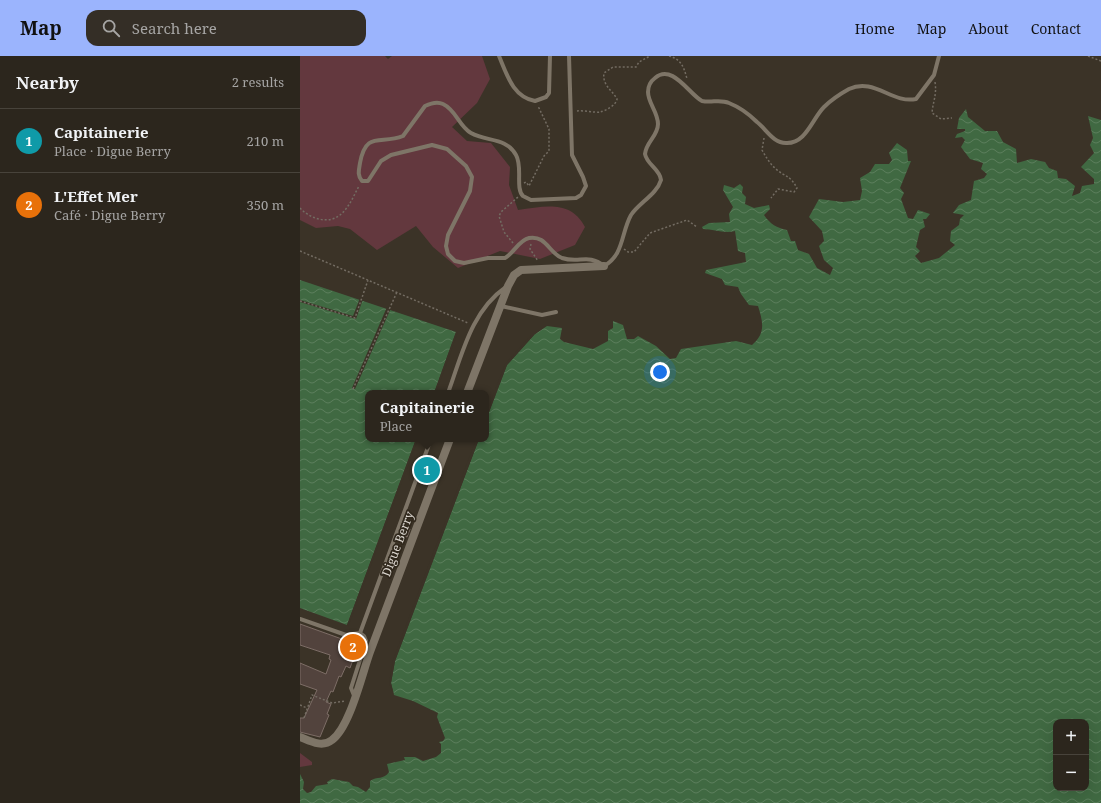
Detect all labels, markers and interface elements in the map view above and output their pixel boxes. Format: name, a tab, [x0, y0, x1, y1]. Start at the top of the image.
search box	[86, 10, 366, 46]
text: Map	[20, 15, 62, 41]
icon: search	[100, 17, 122, 39]
text: Search here	[132, 18, 217, 38]
text: Home	[855, 19, 895, 38]
text: Map	[917, 19, 946, 38]
text: About	[968, 19, 1009, 38]
text: Contact	[1031, 19, 1081, 38]
text: Nearby	[16, 71, 79, 94]
text: 2 results	[232, 73, 284, 91]
text: Capitainerie	[54, 122, 149, 142]
text: 1	[25, 132, 33, 150]
text: 210 m	[247, 132, 284, 150]
text: Place · Digue Berry	[54, 142, 171, 160]
text: L'Effet Mer	[54, 186, 138, 206]
text: 2	[25, 196, 33, 214]
text: 350 m	[247, 196, 284, 214]
text: Café · Digue Berry	[54, 206, 165, 224]
your location	[650, 362, 670, 382]
popup	[365, 390, 489, 442]
text: Capitainerie	[380, 397, 474, 417]
text: Place	[380, 417, 412, 435]
pin: 1	[414, 455, 440, 485]
street label: Digue Berry	[377, 509, 418, 579]
pin: 2	[340, 632, 366, 662]
map controls	[1053, 719, 1089, 791]
button: +	[1053, 719, 1089, 755]
button: −	[1053, 755, 1089, 791]

